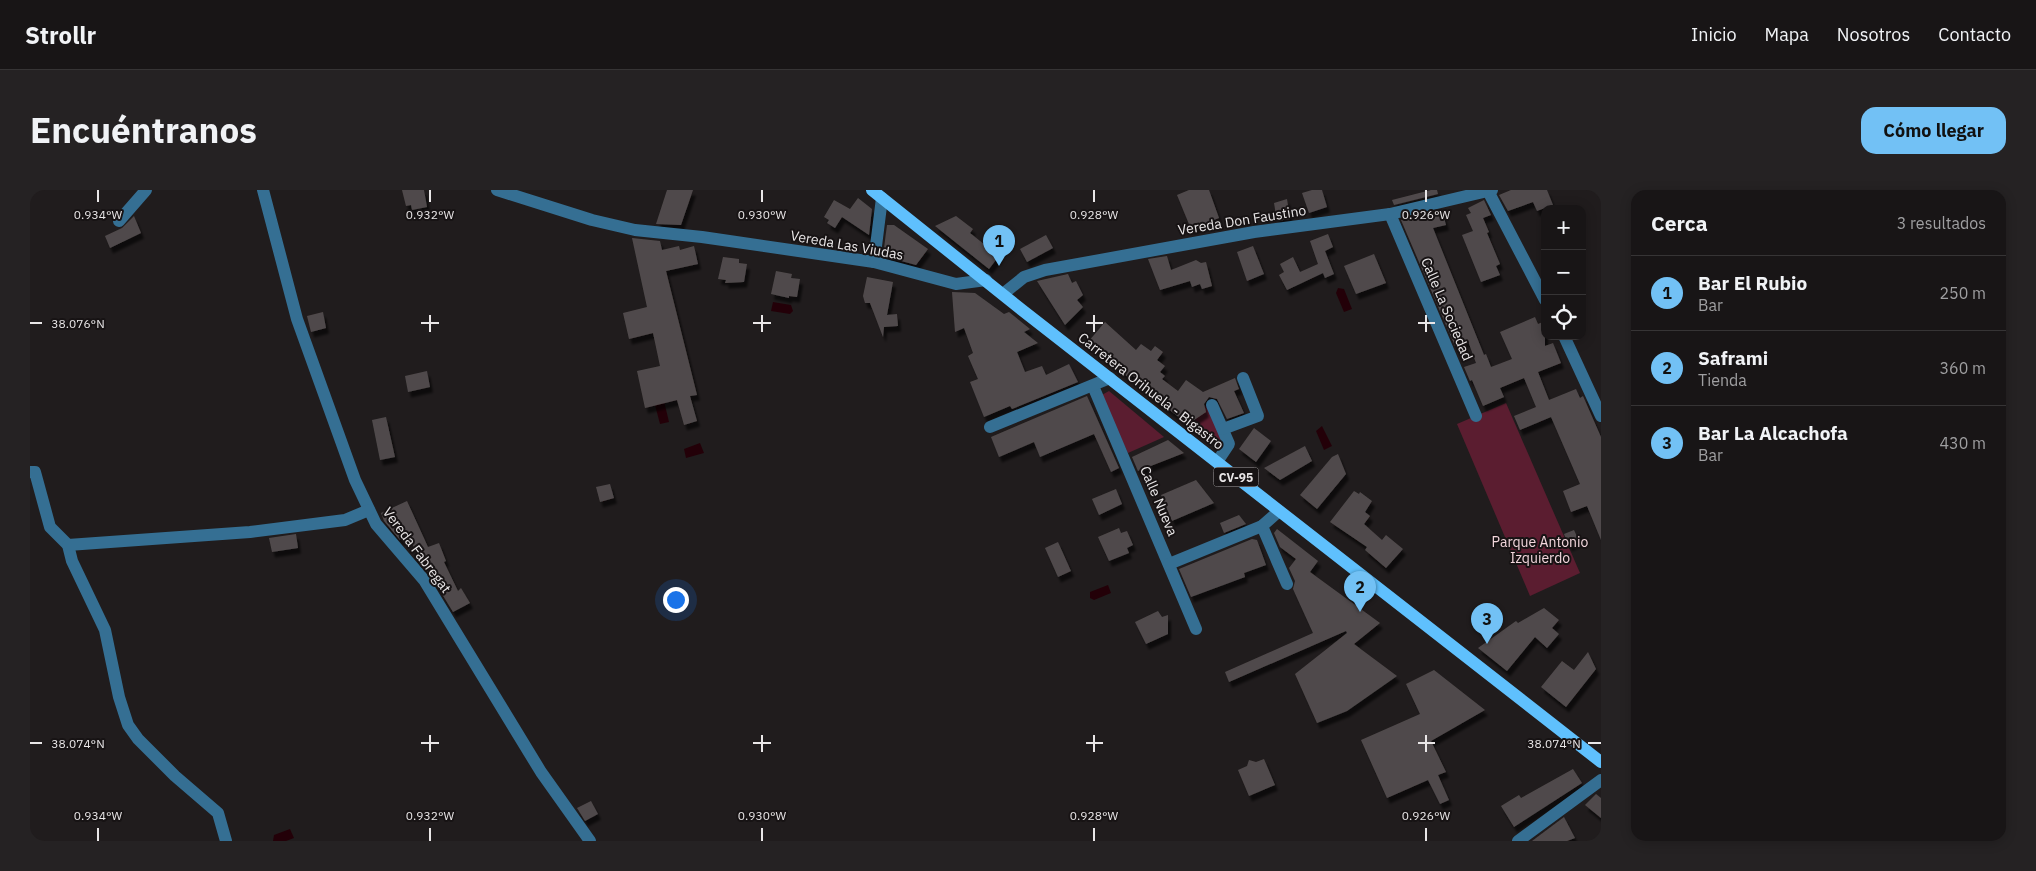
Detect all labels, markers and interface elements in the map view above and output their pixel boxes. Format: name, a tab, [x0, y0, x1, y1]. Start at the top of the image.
text: Strollr	[25, 19, 96, 51]
text: Inicio	[1691, 23, 1737, 46]
text: Mapa	[1765, 23, 1809, 46]
text: Nosotros	[1837, 23, 1910, 46]
text: Contacto	[1938, 23, 2011, 46]
text: Encuéntranos	[30, 107, 257, 153]
button: Cómo llegar	[1861, 107, 2006, 154]
street label: Vereda Don Faustino	[1177, 201, 1308, 239]
map controls	[1541, 205, 1586, 340]
button: +	[1541, 205, 1586, 250]
text: 0.934°W	[74, 207, 122, 222]
text: 0.932°W	[406, 207, 454, 222]
text: 0.930°W	[738, 207, 786, 222]
text: 0.928°W	[1070, 207, 1118, 222]
text: 0.926°W	[1402, 207, 1450, 222]
text: Cerca	[1651, 209, 1708, 237]
text: 3 resultados	[1897, 213, 1986, 233]
pin: 1	[983, 225, 1015, 266]
street label: Vereda Las Viudas	[789, 226, 905, 264]
button: −	[1541, 250, 1586, 295]
street label: Calle La Sociedad	[1417, 255, 1477, 363]
text: Bar El Rubio	[1698, 271, 1807, 295]
text: 1	[1662, 283, 1672, 303]
text: 250 m	[1939, 283, 1986, 303]
button: locate	[1541, 295, 1586, 340]
text: Bar	[1698, 295, 1723, 315]
text: 38.076°N	[51, 316, 105, 331]
street label: Carretera Orihuela - Bigastro	[1074, 328, 1228, 454]
text: Saframi	[1698, 346, 1768, 370]
text: 2	[1662, 358, 1672, 378]
text: 360 m	[1939, 358, 1986, 378]
text: Tienda	[1698, 370, 1747, 390]
text: Bar La Alcachofa	[1698, 421, 1848, 445]
text: 3	[1662, 433, 1672, 453]
text: 430 m	[1939, 433, 1986, 453]
text: Bar	[1698, 445, 1723, 465]
street label: Calle Nueva	[1136, 463, 1182, 539]
road number: CV-95	[1214, 468, 1258, 486]
street label: Vereda Fabregat	[379, 504, 455, 597]
park label: Parque Antonio Izquierdo	[1492, 533, 1589, 567]
pin: 2	[1344, 571, 1376, 612]
your location	[663, 587, 689, 613]
pin: 3	[1471, 603, 1503, 644]
text: 38.074°N	[51, 736, 105, 751]
text: 38.074°N	[1527, 736, 1581, 751]
text: 0.934°W	[74, 808, 122, 823]
text: 0.932°W	[406, 808, 454, 823]
text: 0.930°W	[738, 808, 786, 823]
text: 0.928°W	[1070, 808, 1118, 823]
text: 0.926°W	[1402, 808, 1450, 823]

